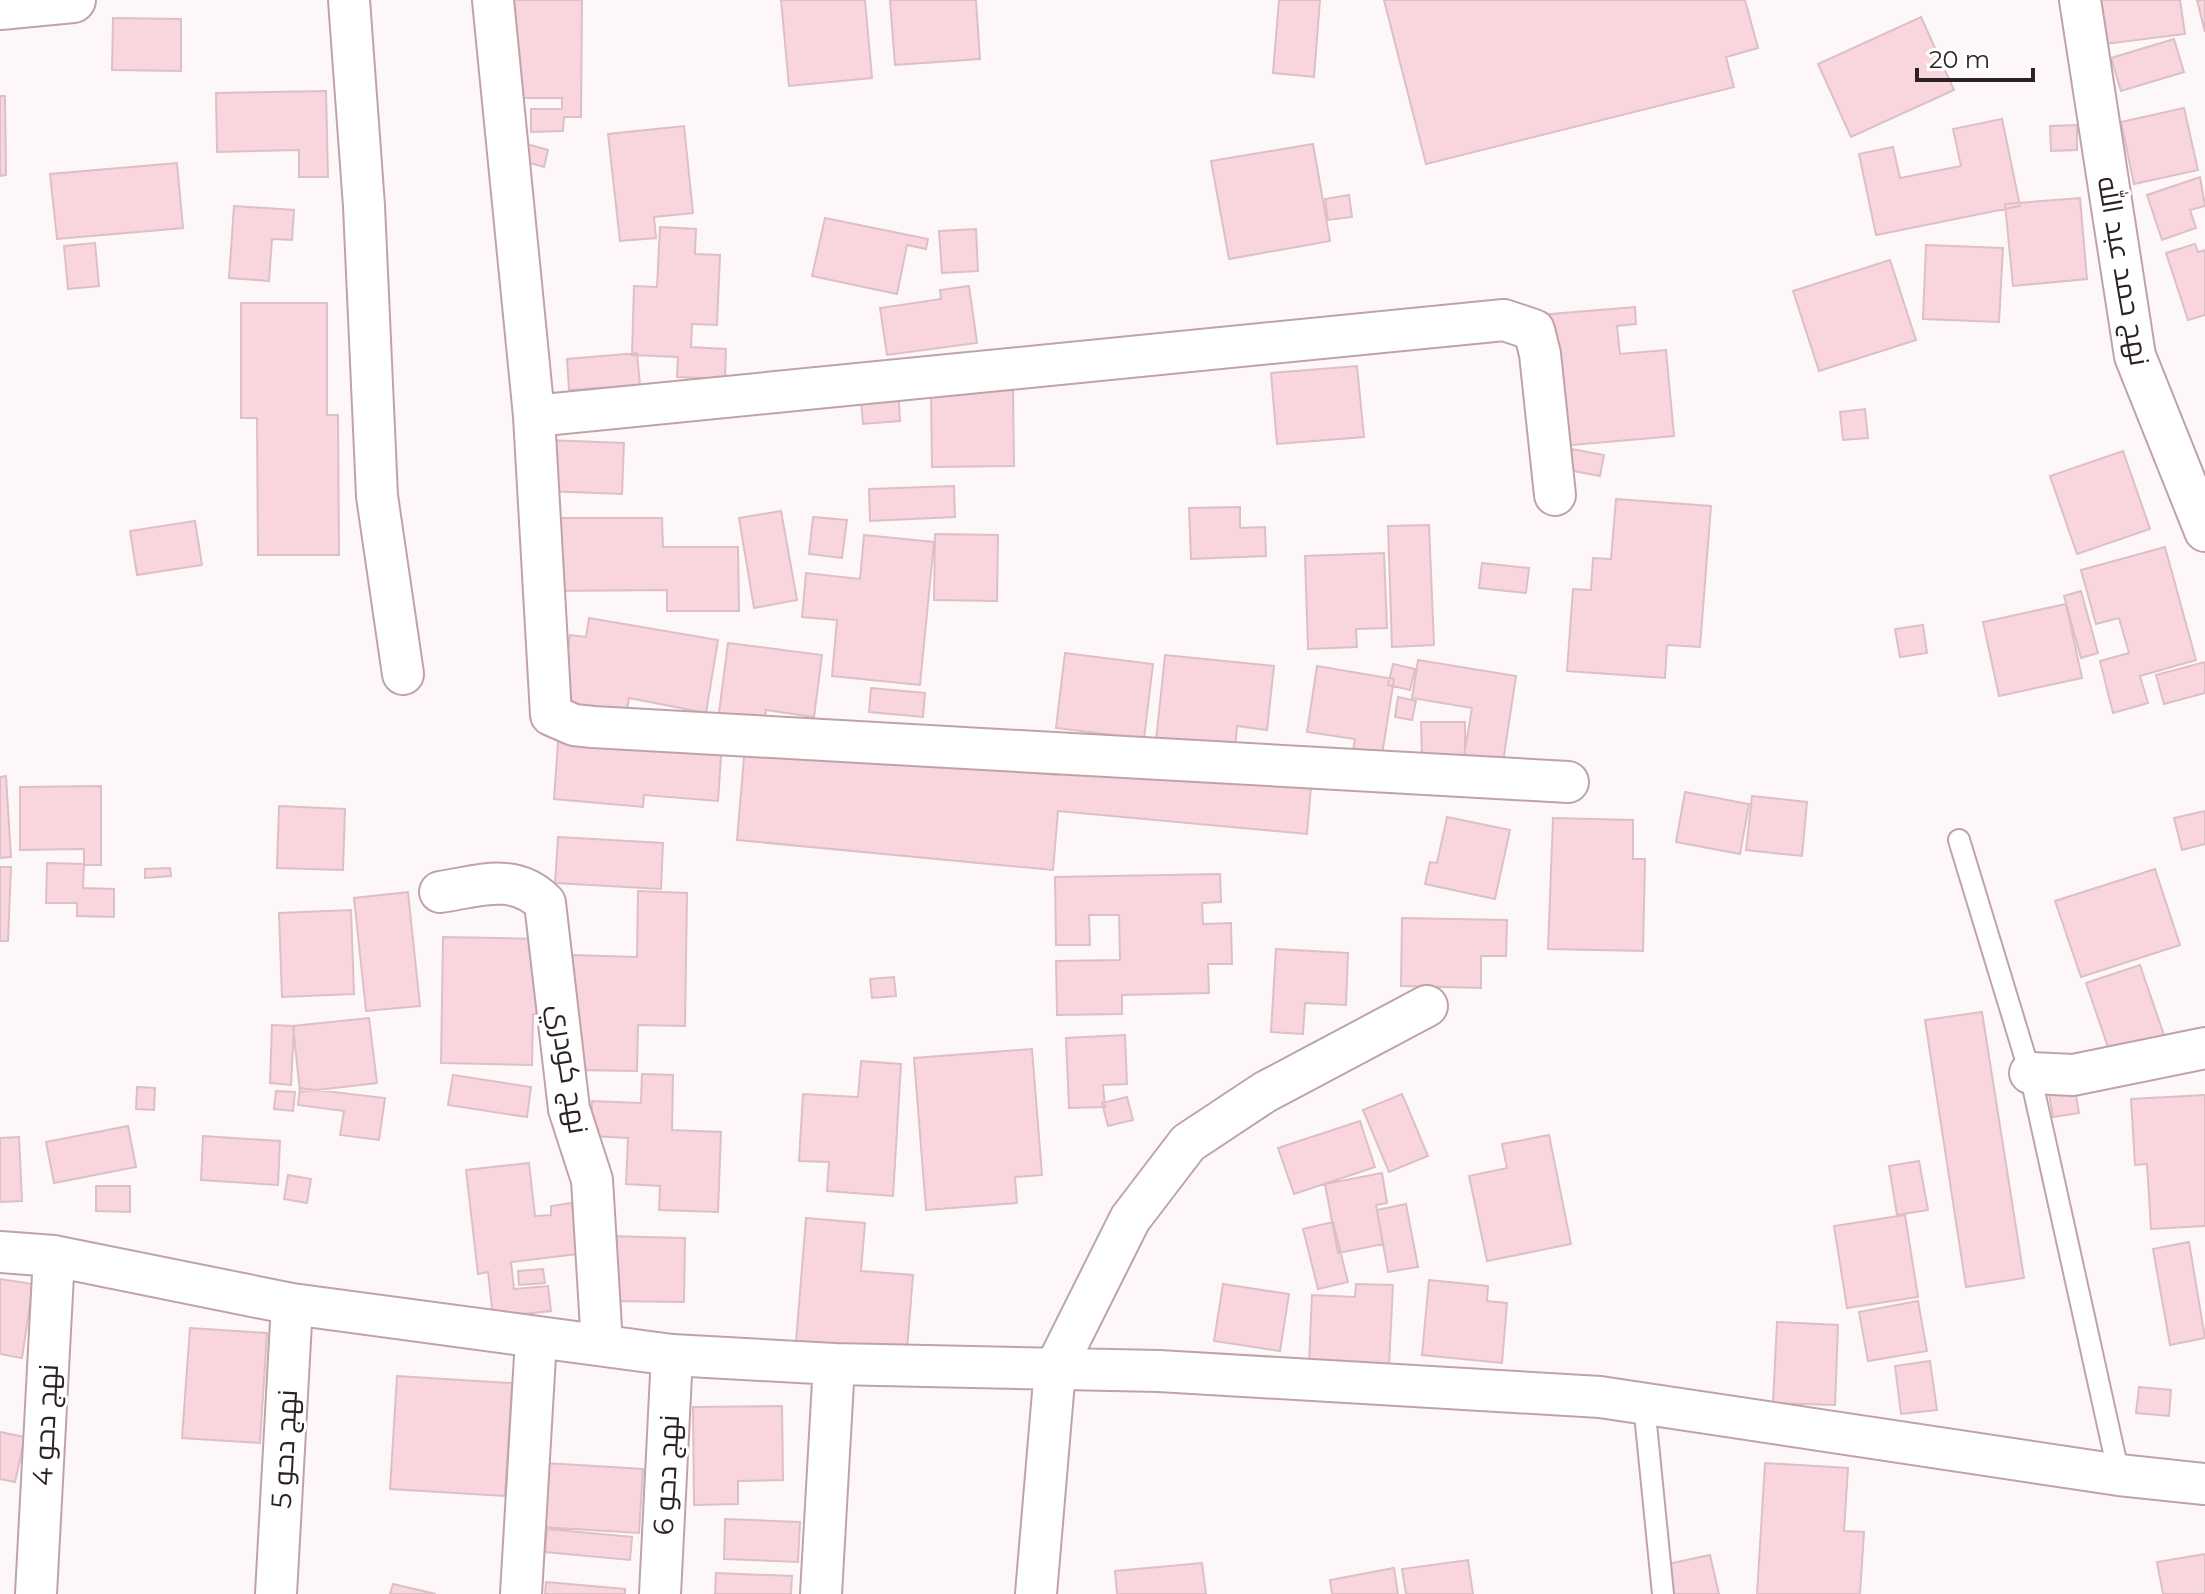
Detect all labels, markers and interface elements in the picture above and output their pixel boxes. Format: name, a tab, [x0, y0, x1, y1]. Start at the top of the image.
scale bar	[1917, 32, 2033, 82]
text: 20 m	[1929, 45, 1990, 74]
street label: نهج حمد عبد الله	[2089, 173, 2158, 369]
street label: نهج كودري	[537, 1002, 596, 1137]
street label: نهج دحو 4	[25, 1363, 67, 1487]
street label: نهج دحو 5	[264, 1389, 306, 1510]
street label: نهج دحو 6	[646, 1414, 688, 1536]

